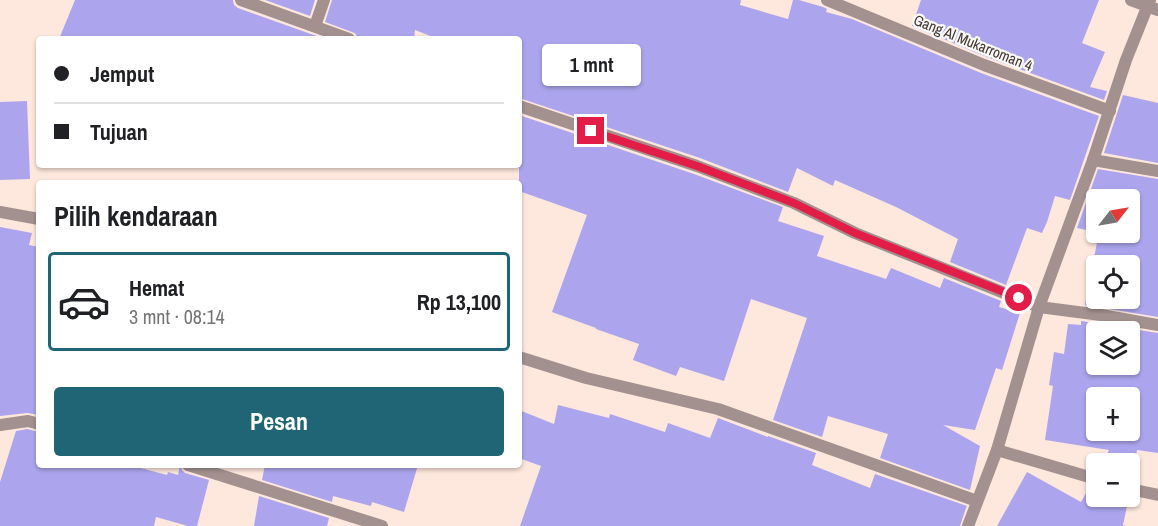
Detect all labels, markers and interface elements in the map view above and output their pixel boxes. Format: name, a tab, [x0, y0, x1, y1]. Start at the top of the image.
street label: Gang Al Mukarroman 4	[911, 9, 1036, 76]
callout: 1 mnt	[542, 44, 640, 86]
text: 1 mnt	[570, 51, 613, 78]
text: Jemput	[90, 59, 154, 89]
text: Tujuan	[90, 117, 148, 147]
route end	[577, 117, 604, 144]
north arrow	[1086, 189, 1140, 243]
map controls	[1086, 189, 1140, 507]
text: Pilih kendaraan	[54, 198, 218, 234]
button: locate	[1086, 255, 1140, 309]
text: Hemat	[129, 273, 184, 303]
icon: car	[57, 275, 111, 329]
route start	[1005, 284, 1032, 311]
text: Rp 13,100	[417, 287, 501, 317]
text: 3 mnt · 08:14	[129, 303, 225, 330]
button: layers	[1086, 321, 1140, 375]
button: Pesan	[54, 387, 504, 456]
button: +	[1086, 387, 1140, 441]
button: −	[1086, 453, 1140, 507]

